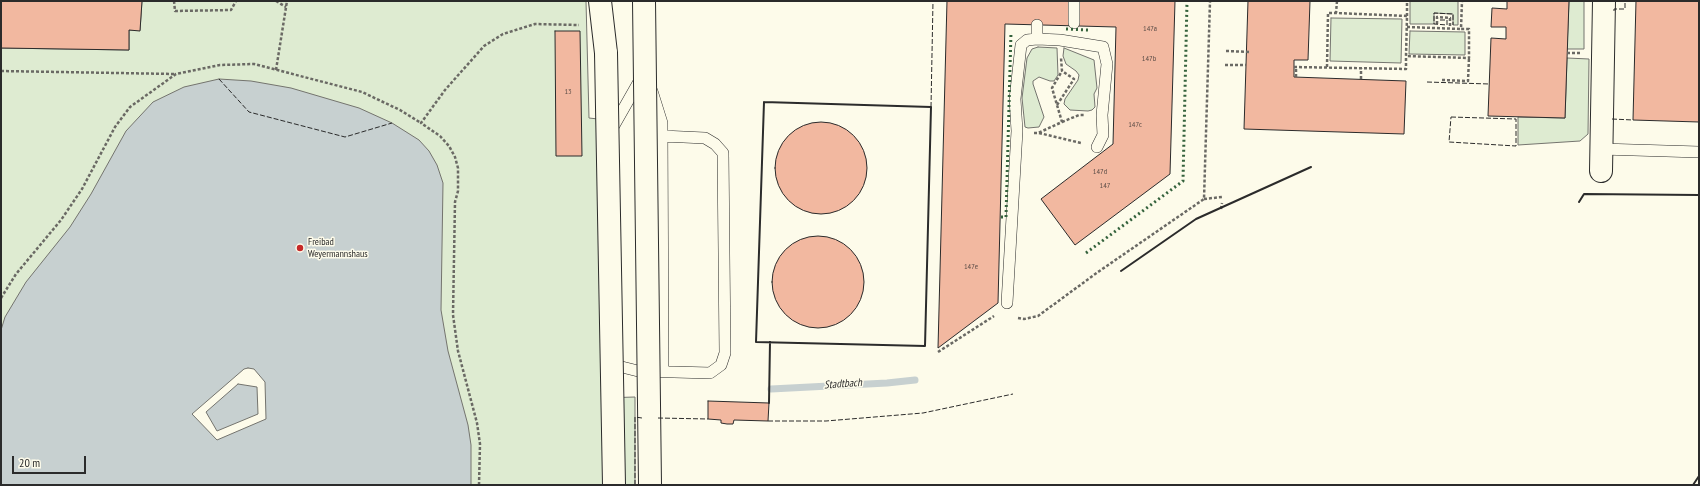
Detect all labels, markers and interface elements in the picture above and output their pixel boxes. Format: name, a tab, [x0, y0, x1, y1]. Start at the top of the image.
house number: 147a	[1143, 24, 1157, 34]
house number: 147b	[1142, 54, 1156, 64]
house number: 13	[564, 87, 572, 97]
house number: 147c	[1128, 120, 1142, 130]
house number: 147d	[1093, 167, 1107, 177]
house number: 147	[1100, 181, 1110, 191]
place label: Freibad Weyermannshaus	[308, 236, 368, 260]
marker: Freibad Weyermannshaus	[295, 243, 305, 253]
house number: 147e	[964, 262, 978, 272]
water label: Stadtbach	[824, 376, 862, 392]
scale bar	[14, 448, 88, 474]
text: 20 m	[19, 455, 40, 470]

